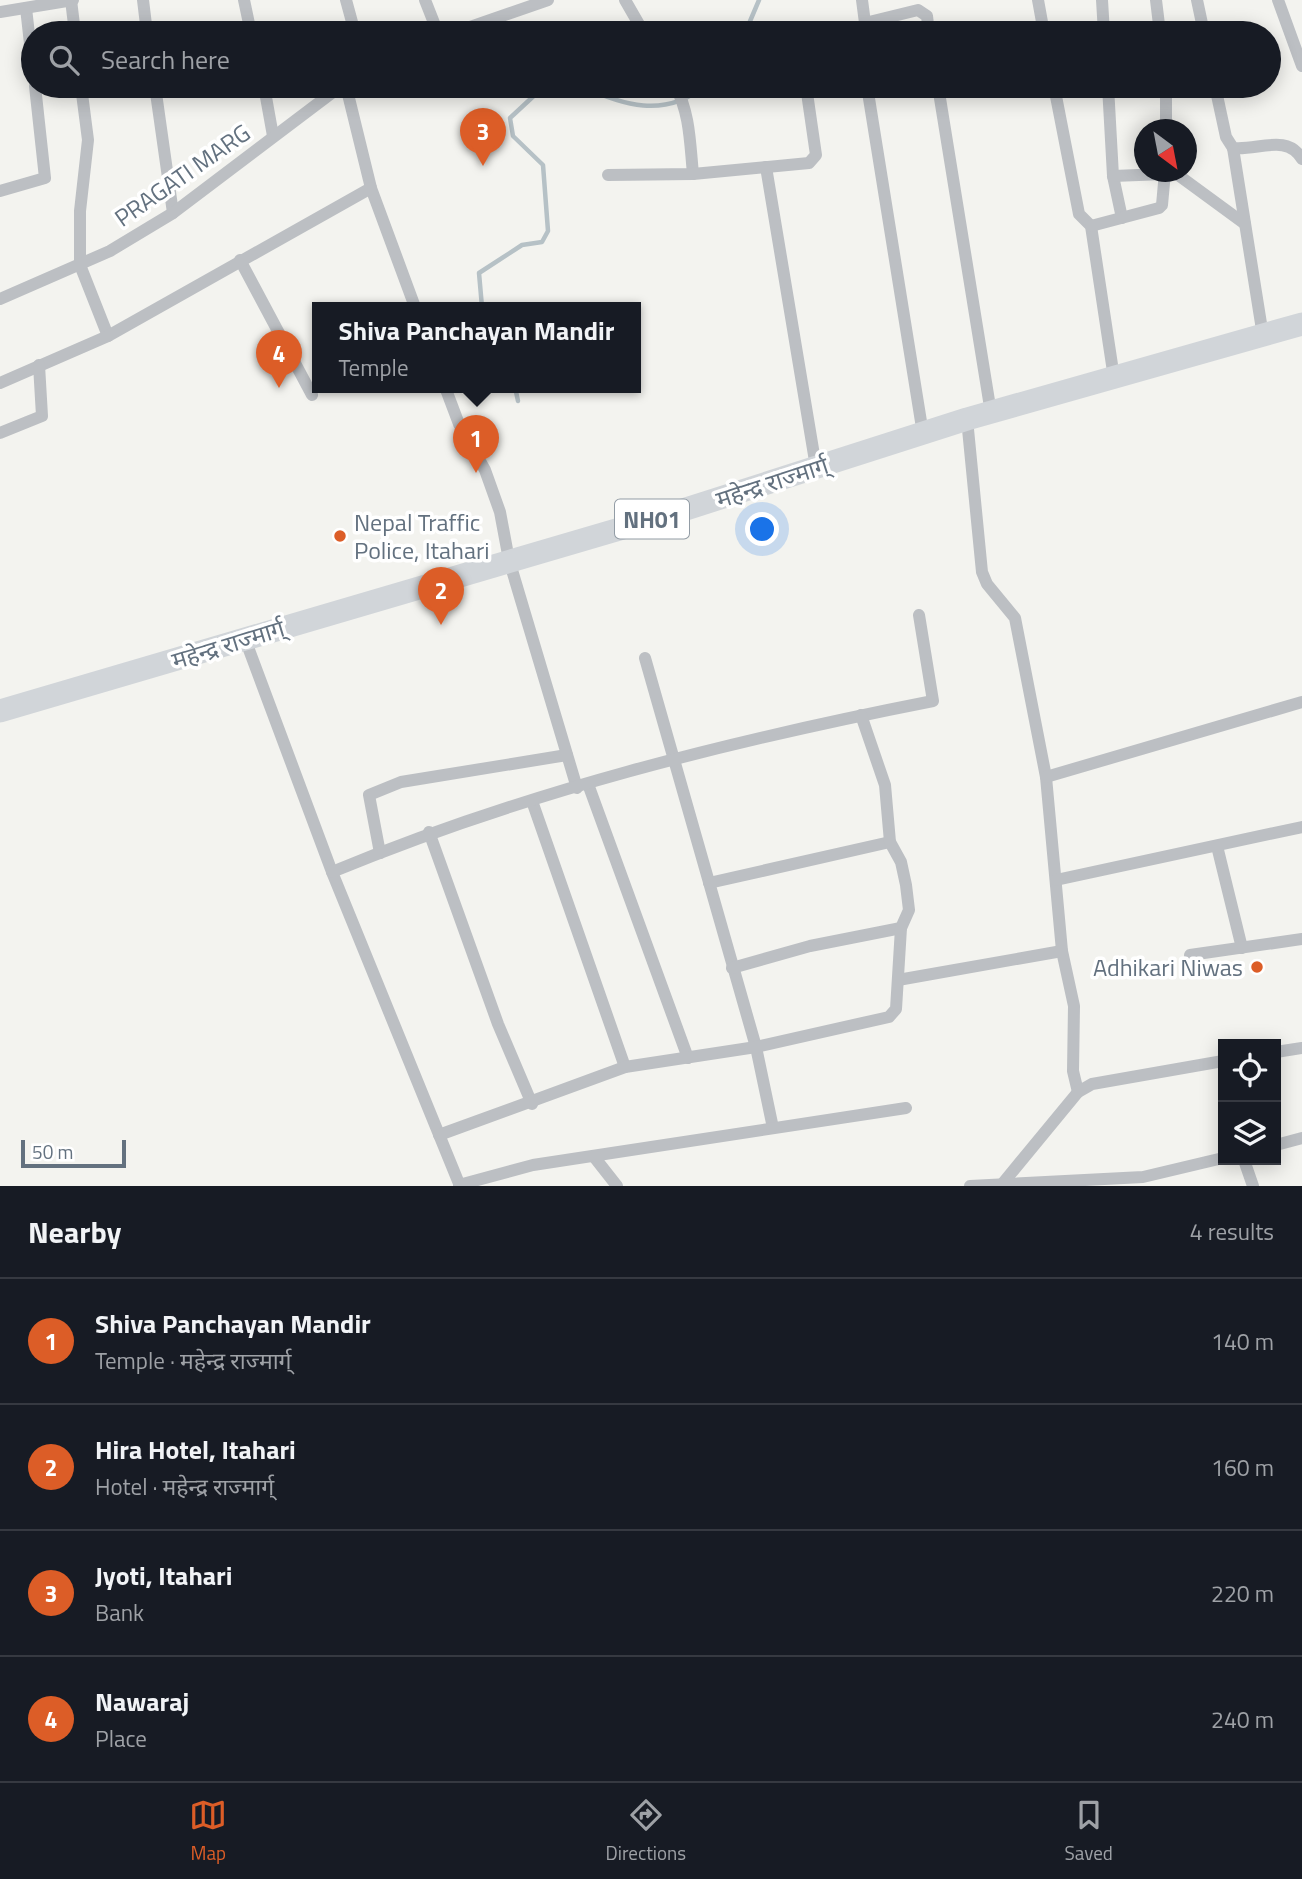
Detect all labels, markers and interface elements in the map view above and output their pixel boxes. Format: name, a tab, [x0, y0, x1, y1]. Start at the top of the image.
search box	[21, 21, 1281, 98]
text: Search here	[101, 40, 230, 79]
icon: search	[45, 41, 83, 79]
pin: 3	[460, 108, 506, 166]
street label: PRAGATI MARG	[107, 115, 257, 235]
north arrow	[1134, 119, 1197, 182]
popup	[312, 302, 641, 393]
text: Shiva Panchayan Mandir	[339, 311, 614, 350]
pin: 4	[256, 330, 302, 388]
text: Temple	[339, 350, 409, 385]
pin: 1	[453, 415, 499, 473]
street label: महेन्द्र राज्मार्ग्	[711, 446, 837, 517]
road number: NH01	[615, 499, 689, 538]
place label: Nepal Traffic Police, Itahari	[354, 504, 490, 568]
your location	[745, 512, 779, 546]
marker: Nepal Traffic Police, Itahari	[332, 528, 348, 544]
pin: 2	[418, 567, 464, 625]
street label: महेन्द्र राज्मार्ग्	[167, 609, 293, 678]
place label: Adhikari Niwas	[1093, 949, 1243, 985]
marker: Adhikari Niwas	[1249, 959, 1265, 975]
map controls	[1218, 1039, 1281, 1165]
button: locate	[1218, 1039, 1281, 1102]
button: layers	[1218, 1102, 1281, 1165]
scale bar	[21, 1137, 126, 1169]
text: 50 m	[32, 1137, 73, 1166]
text: Nearby	[28, 1209, 121, 1255]
text: 4 results	[1190, 1214, 1274, 1249]
text: Shiva Panchayan Mandir	[95, 1304, 371, 1343]
text: 1	[45, 1324, 57, 1359]
text: 140 m	[1211, 1324, 1274, 1359]
text: Temple · महेन्द्र राज्मार्ग्	[95, 1343, 292, 1378]
text: Hira Hotel, Itahari	[95, 1430, 296, 1469]
text: 2	[45, 1450, 57, 1485]
text: 160 m	[1211, 1450, 1274, 1485]
text: Hotel · महेन्द्र राज्मार्ग्	[95, 1469, 274, 1504]
text: Jyoti, Itahari	[95, 1556, 232, 1595]
text: 3	[45, 1576, 57, 1611]
text: 220 m	[1211, 1576, 1274, 1611]
text: Bank	[95, 1595, 144, 1630]
text: Nawaraj	[95, 1682, 189, 1721]
text: 4	[45, 1702, 57, 1737]
text: 240 m	[1211, 1702, 1274, 1737]
text: Place	[95, 1721, 147, 1756]
tab: Map	[189, 1796, 227, 1867]
tab: Directions	[606, 1796, 686, 1867]
tab: Saved	[1064, 1796, 1113, 1867]

